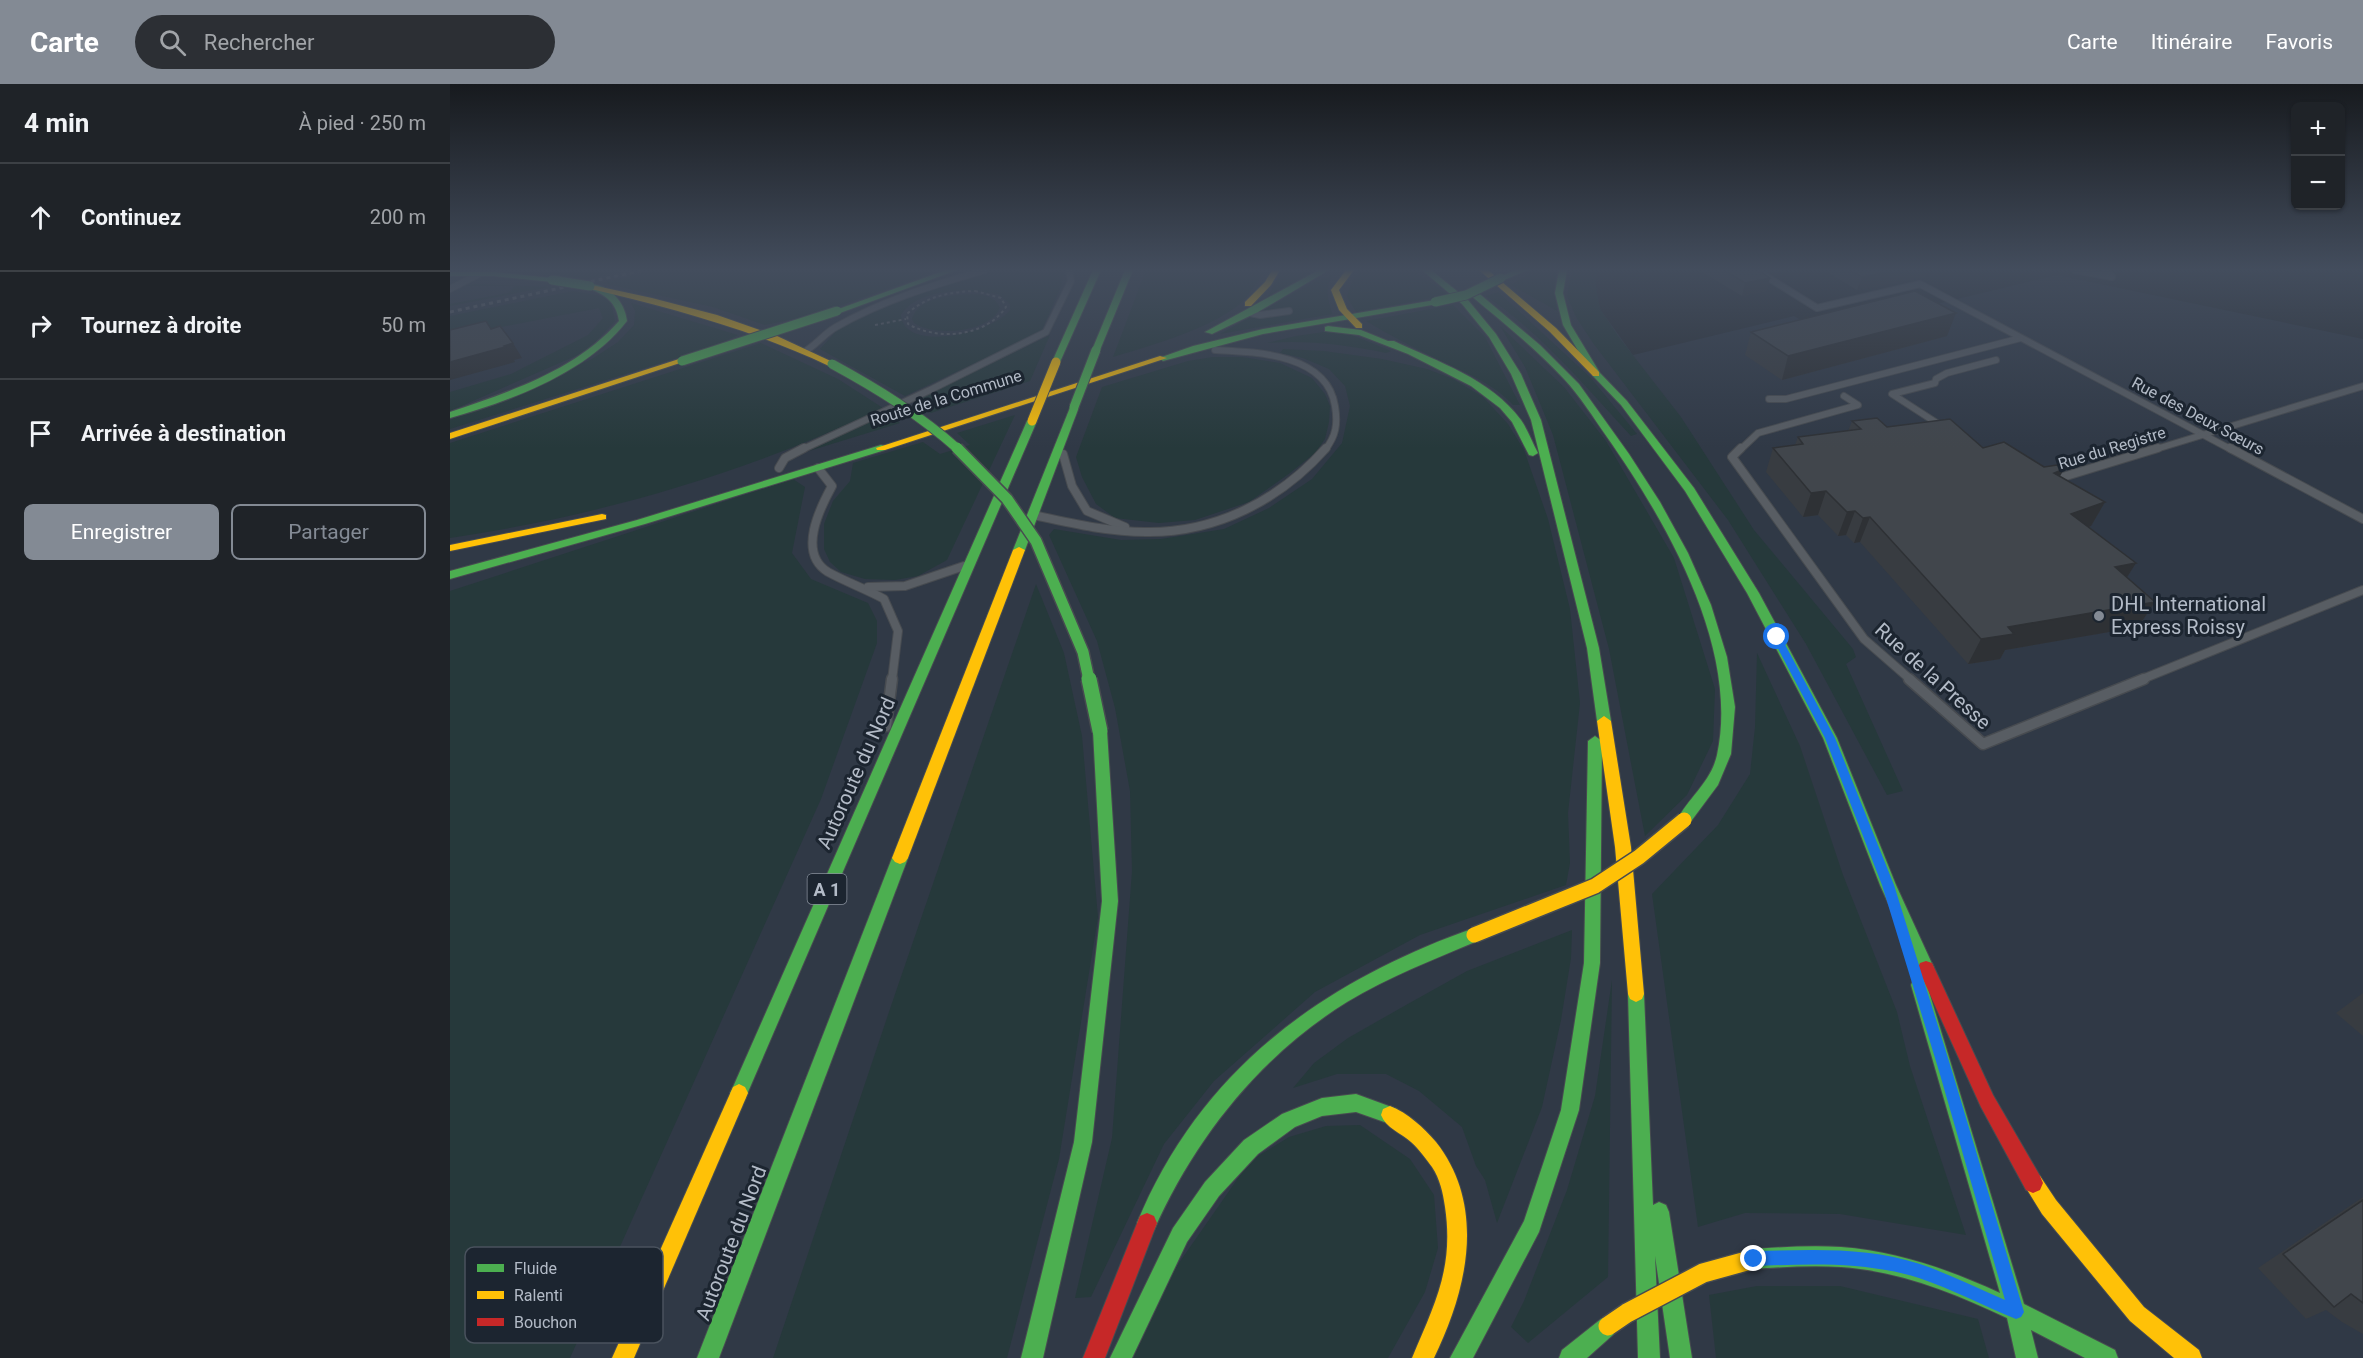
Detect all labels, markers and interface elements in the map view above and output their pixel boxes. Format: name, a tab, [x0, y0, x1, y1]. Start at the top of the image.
search box	[135, 15, 555, 69]
text: Carte	[30, 26, 99, 59]
icon: search	[156, 26, 189, 59]
text: Rechercher	[204, 30, 314, 55]
text: Carte	[2067, 30, 2118, 54]
text: Itinéraire	[2151, 30, 2232, 54]
text: Favoris	[2265, 30, 2333, 54]
map controls	[2291, 102, 2345, 210]
button: +	[2291, 102, 2345, 156]
text: 4 min	[24, 108, 89, 138]
text: À pied · 250 m	[299, 111, 426, 135]
button: −	[2291, 156, 2345, 210]
icon: ahead	[24, 201, 57, 234]
text: Continuez	[81, 205, 181, 230]
text: 200 m	[370, 205, 426, 229]
icon: right	[24, 309, 57, 342]
text: Tournez à droite	[81, 313, 241, 338]
text: 50 m	[381, 313, 426, 337]
street label: Route de la Commune	[868, 366, 1024, 430]
street label: Rue des Deux Sœurs	[2129, 373, 2267, 459]
icon: arrive	[24, 417, 57, 450]
text: Arrivée à destination	[81, 421, 286, 446]
street label: Rue du Registre	[2056, 423, 2168, 473]
button: Enregistrer	[24, 504, 219, 560]
button: Partager	[231, 504, 426, 560]
place label: DHL International Express Roissy	[2111, 592, 2266, 639]
marker: DHL International Express Roissy	[2092, 609, 2106, 623]
street label: Rue de la Presse	[1870, 618, 1996, 734]
route start	[1763, 623, 1789, 649]
street label: Autoroute du Nord	[812, 693, 900, 853]
road number: A 1	[808, 874, 847, 904]
street label: Autoroute du Nord	[690, 1162, 772, 1324]
route end	[1740, 1245, 1766, 1271]
legend	[465, 1247, 663, 1343]
text: Fluide	[514, 1259, 557, 1278]
text: Ralenti	[514, 1286, 563, 1305]
text: Bouchon	[514, 1313, 577, 1332]

